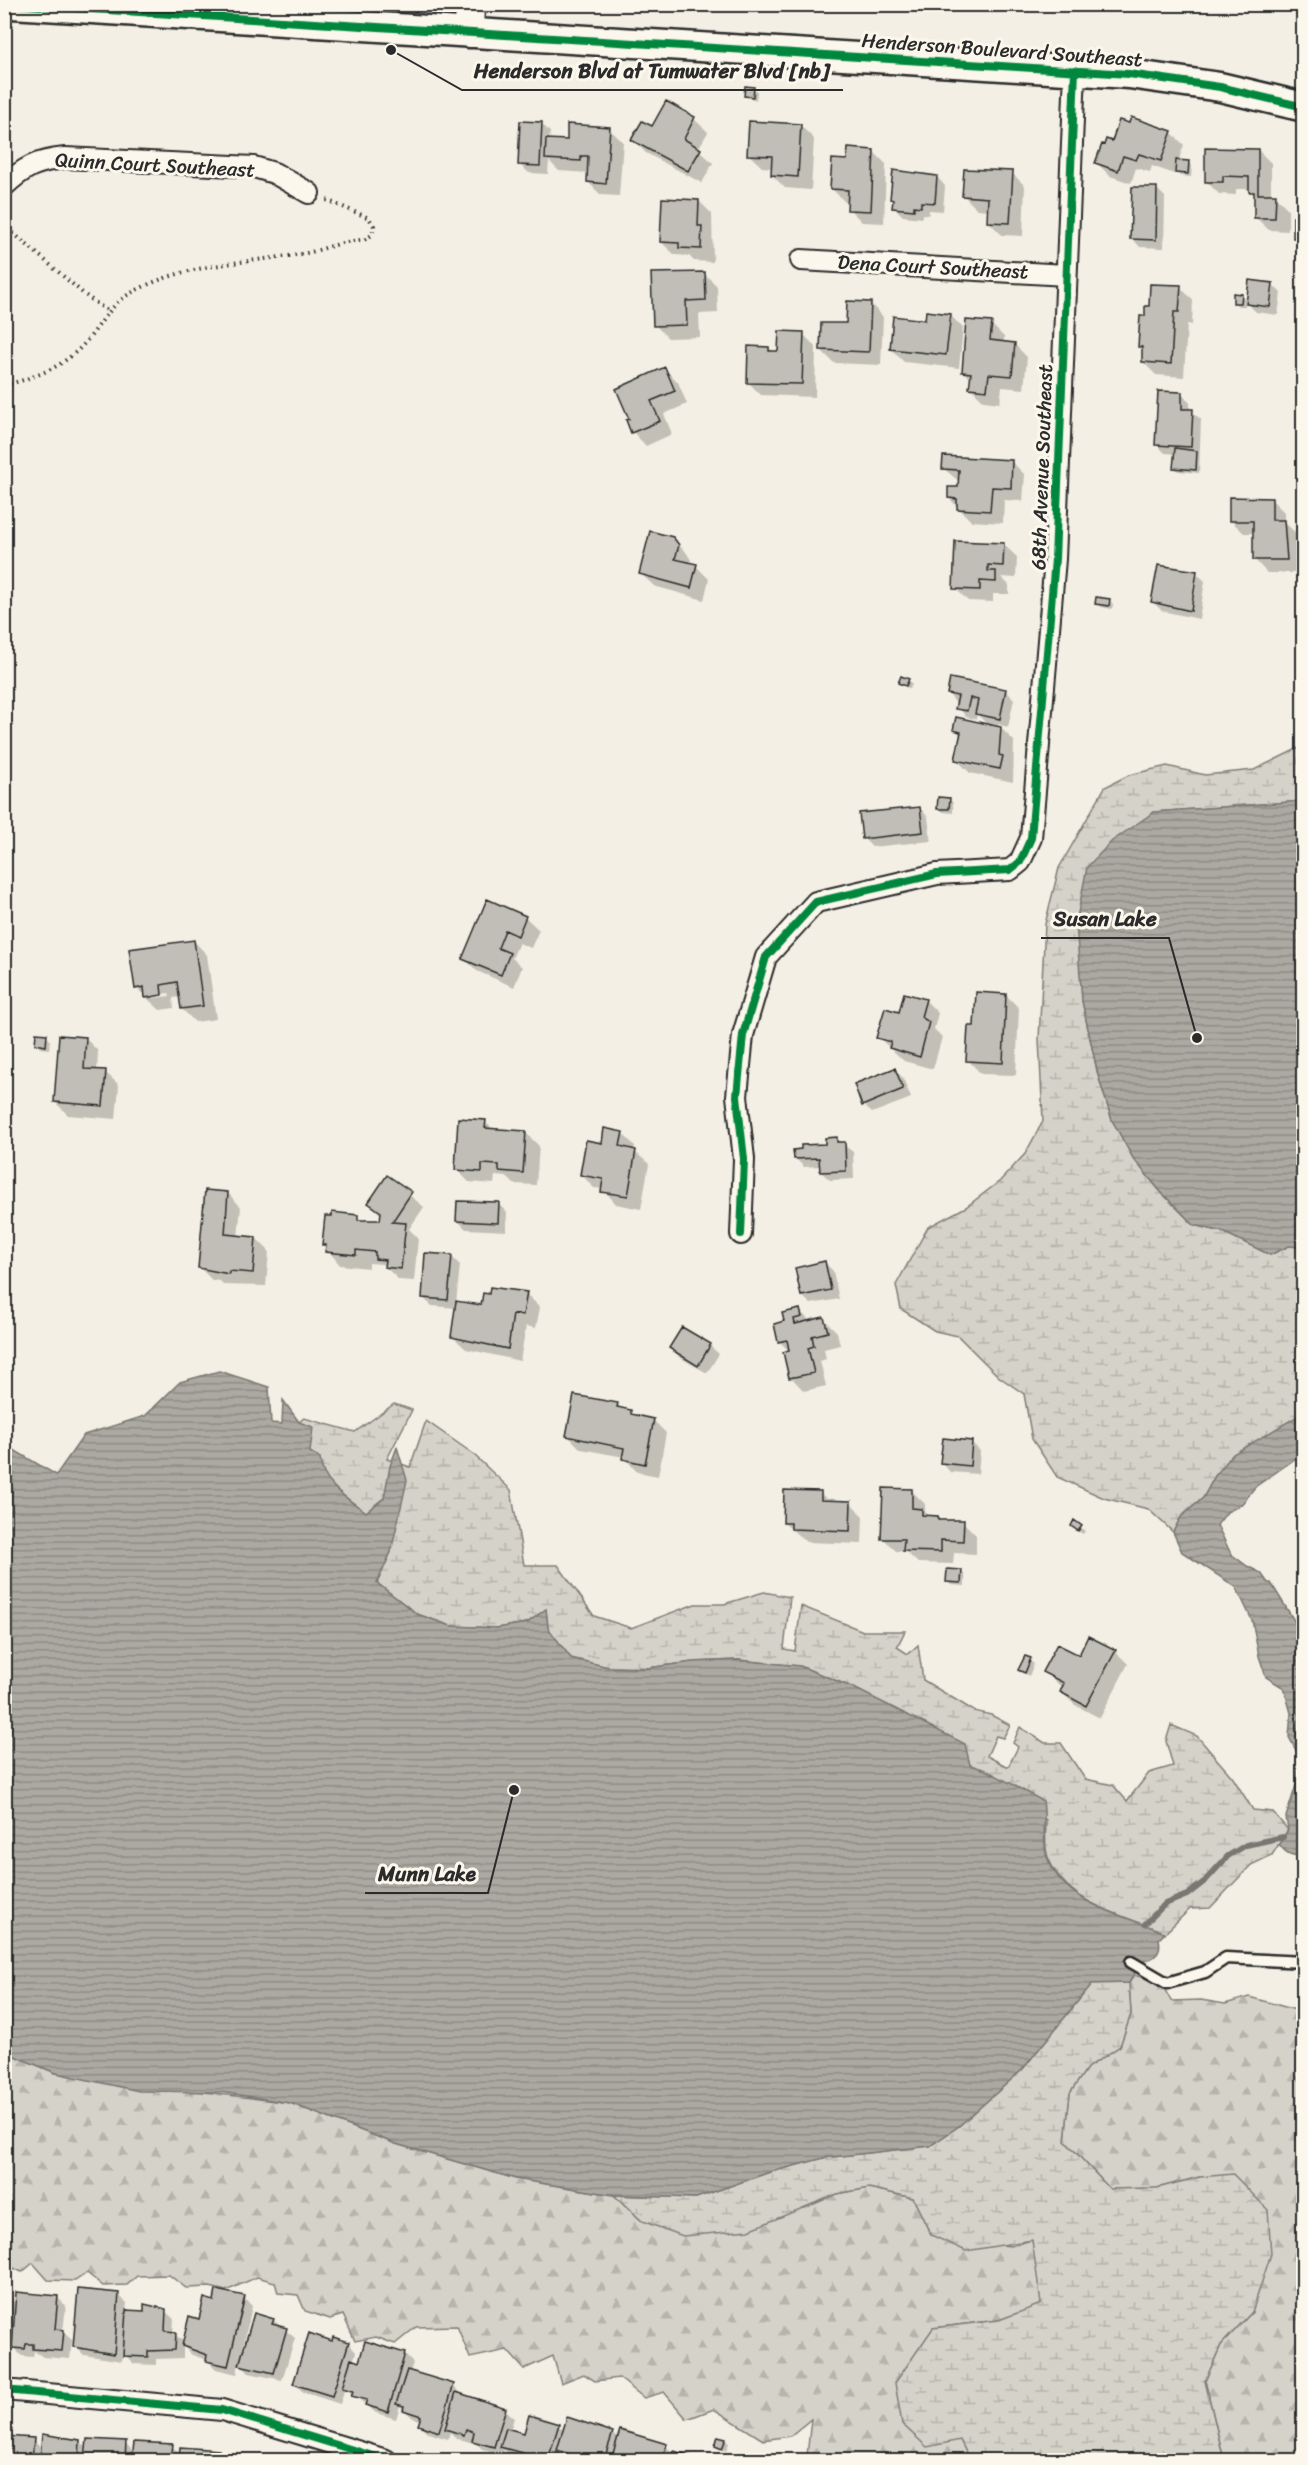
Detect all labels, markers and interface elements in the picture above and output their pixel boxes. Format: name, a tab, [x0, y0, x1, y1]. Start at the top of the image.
street label: Henderson Boulevard Southeast	[860, 23, 1144, 77]
callout: Henderson Blvd at Tumwater Blvd [nb]	[462, 51, 843, 90]
text: Henderson Blvd at Tumwater Blvd [nb]	[473, 52, 831, 90]
street label: Quinn Court Southeast	[54, 142, 256, 188]
street label: Dena Court Southeast	[837, 245, 1029, 289]
street label: 68th Avenue Southeast	[1021, 363, 1063, 571]
callout: Susan Lake	[1041, 899, 1169, 938]
text: Susan Lake	[1052, 900, 1157, 938]
callout: Munn Lake	[365, 1854, 488, 1893]
text: Munn Lake	[377, 1855, 477, 1893]

